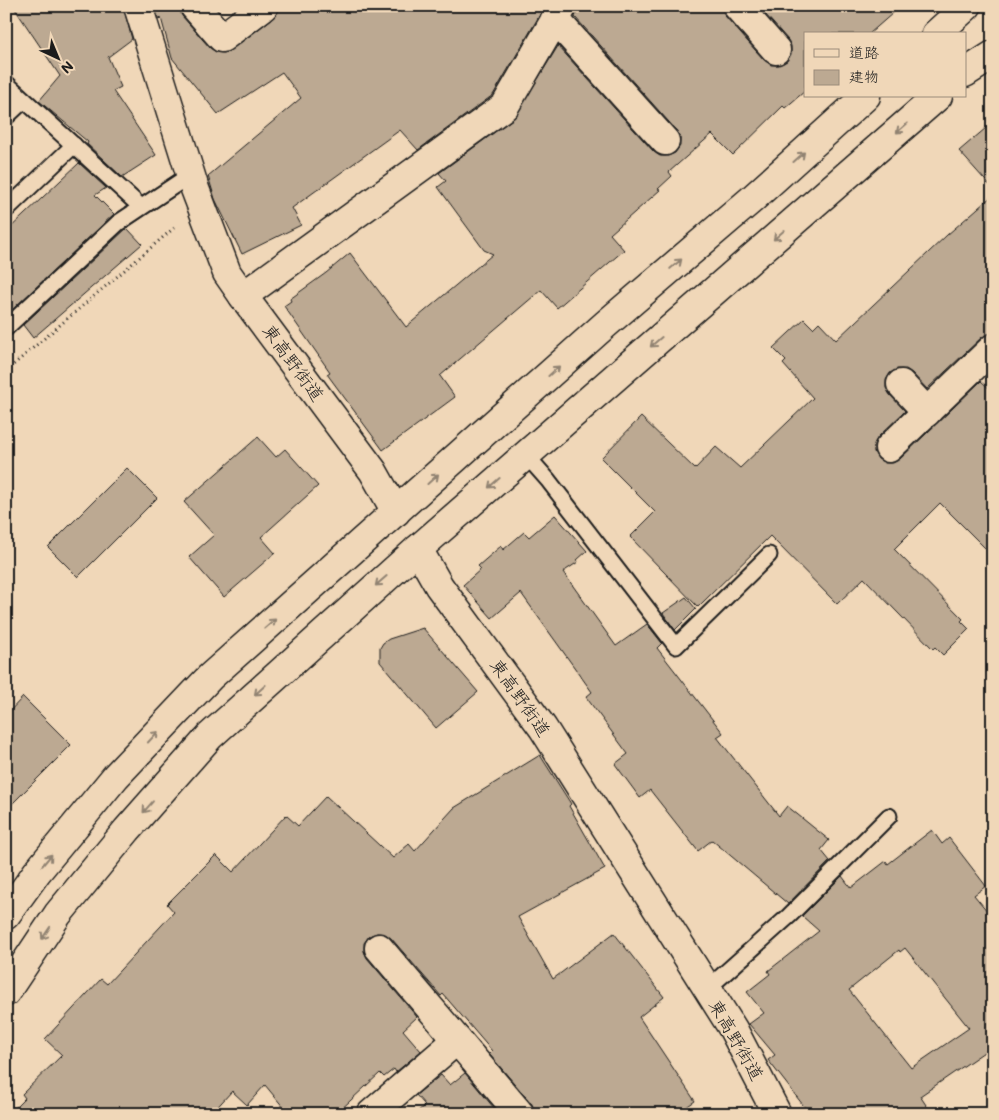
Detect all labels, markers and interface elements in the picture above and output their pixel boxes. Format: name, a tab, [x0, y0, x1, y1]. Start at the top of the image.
north arrow	[32, 32, 82, 82]
legend	[804, 32, 966, 98]
text: 道路	[849, 42, 879, 62]
text: N	[57, 57, 78, 78]
text: 建物	[849, 66, 879, 86]
one-way arrow	[895, 123, 908, 134]
one-way arrow	[792, 151, 805, 163]
one-way arrow	[773, 229, 786, 240]
one-way arrow	[669, 259, 682, 270]
street label: 東高野街道	[258, 319, 330, 406]
one-way arrow	[650, 336, 663, 347]
one-way arrow	[547, 365, 560, 376]
one-way arrow	[426, 473, 439, 485]
one-way arrow	[488, 477, 501, 488]
one-way arrow	[375, 575, 388, 587]
one-way arrow	[263, 618, 276, 630]
street label: 東高野街道	[485, 654, 556, 741]
one-way arrow	[254, 684, 267, 696]
one-way arrow	[147, 731, 159, 743]
one-way arrow	[142, 800, 153, 813]
one-way arrow	[41, 854, 52, 867]
one-way arrow	[40, 925, 50, 939]
street label: 東高野街道	[704, 995, 770, 1084]

